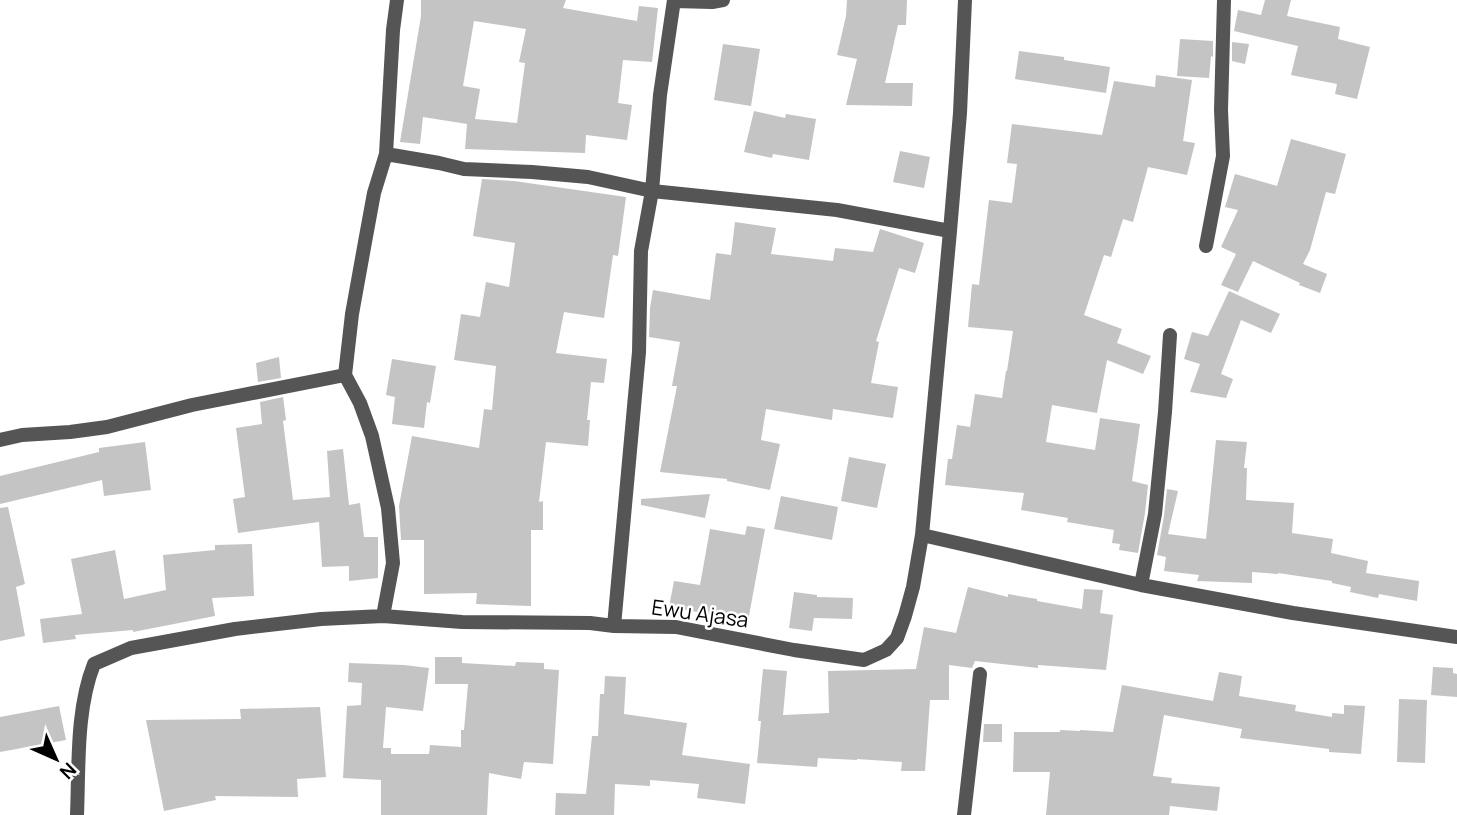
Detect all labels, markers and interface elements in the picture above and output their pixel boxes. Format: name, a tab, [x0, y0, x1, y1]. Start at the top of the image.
street label: Ewu Ajasa	[650, 592, 750, 634]
north arrow	[21, 724, 91, 794]
text: N	[54, 757, 82, 785]

